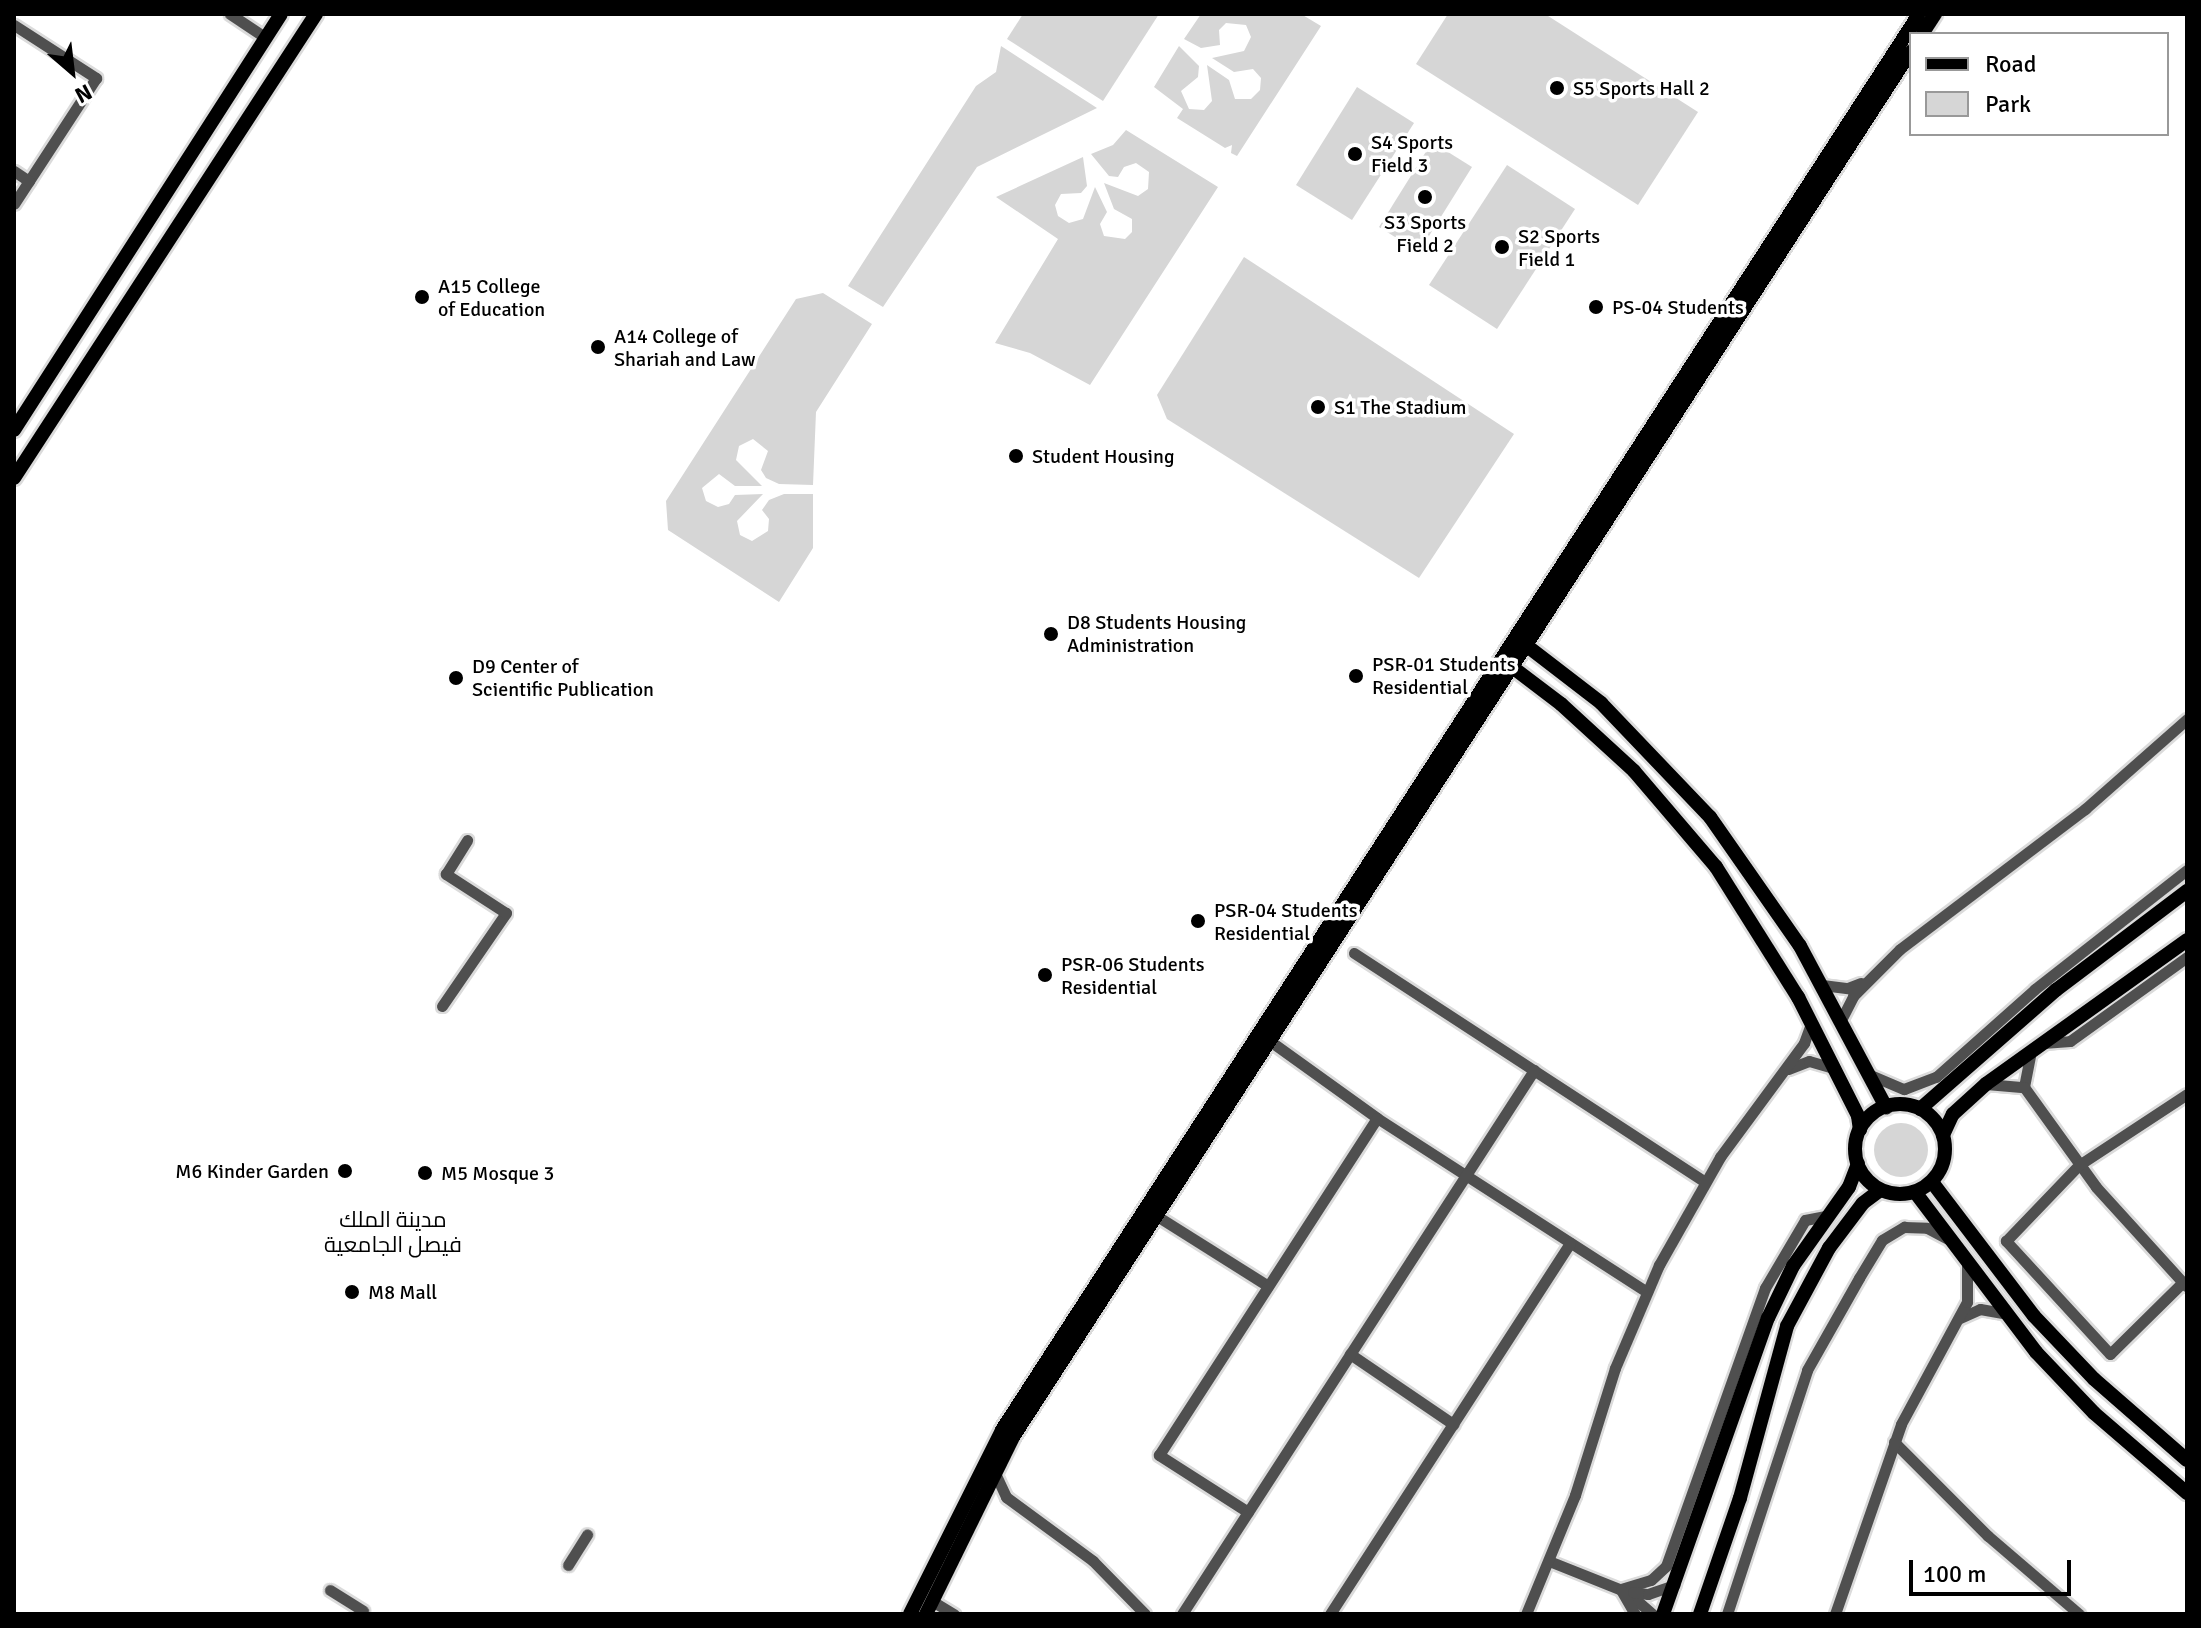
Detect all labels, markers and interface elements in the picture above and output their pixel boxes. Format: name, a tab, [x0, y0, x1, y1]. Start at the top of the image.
north arrow	[32, 32, 112, 112]
legend	[1909, 32, 2169, 136]
text: Road	[1985, 49, 2036, 79]
place label: S5 Sports Hall 2	[1573, 76, 1710, 100]
text: N	[70, 78, 97, 109]
marker: S5 Sports Hall 2	[1548, 79, 1566, 97]
text: Park	[1985, 89, 2031, 119]
place label: S4 Sports Field 3	[1371, 130, 1453, 177]
marker: S4 Sports Field 3	[1346, 145, 1364, 163]
marker: S3 Sports Field 2	[1416, 188, 1434, 206]
place label: S3 Sports Field 2	[1384, 210, 1466, 257]
place label: S2 Sports Field 1	[1518, 224, 1600, 271]
marker: S2 Sports Field 1	[1493, 238, 1511, 256]
place label: A15 College of Education	[438, 274, 545, 321]
marker: A15 College of Education	[413, 288, 431, 306]
place label: PS-04 Students	[1612, 295, 1744, 319]
marker: PS-04 Students	[1587, 298, 1605, 316]
place label: A14 College of Shariah and Law	[614, 324, 755, 371]
marker: A14 College of Shariah and Law	[589, 338, 607, 356]
place label: S1 The Stadium	[1334, 395, 1466, 419]
marker: S1 The Stadium	[1309, 398, 1327, 416]
place label: Student Housing	[1032, 444, 1174, 468]
marker: Student Housing	[1007, 447, 1025, 465]
place label: D8 Students Housing Administration	[1067, 610, 1246, 657]
marker: D8 Students Housing Administration	[1042, 625, 1060, 643]
place label: PSR-01 Students Residential	[1372, 652, 1515, 699]
place label: D9 Center of Scientific Publication	[472, 654, 654, 701]
marker: PSR-01 Students Residential	[1347, 667, 1365, 685]
marker: D9 Center of Scientific Publication	[447, 669, 465, 687]
place label: PSR-04 Students Residential	[1214, 898, 1357, 945]
marker: PSR-04 Students Residential	[1189, 912, 1207, 930]
place label: PSR-06 Students Residential	[1061, 952, 1204, 999]
marker: PSR-06 Students Residential	[1036, 966, 1054, 984]
place label: M6 Kinder Garden	[175, 1159, 329, 1183]
place label: M5 Mosque 3	[441, 1161, 554, 1185]
marker: M6 Kinder Garden	[336, 1162, 354, 1180]
marker: M5 Mosque 3	[416, 1164, 434, 1182]
district label: مدينة الملك فيصل الجامعية	[324, 1206, 462, 1258]
place label: M8 Mall	[368, 1280, 437, 1304]
marker: M8 Mall	[343, 1283, 361, 1301]
scale bar	[1913, 1544, 2075, 1594]
text: 100 m	[1923, 1559, 1986, 1589]

